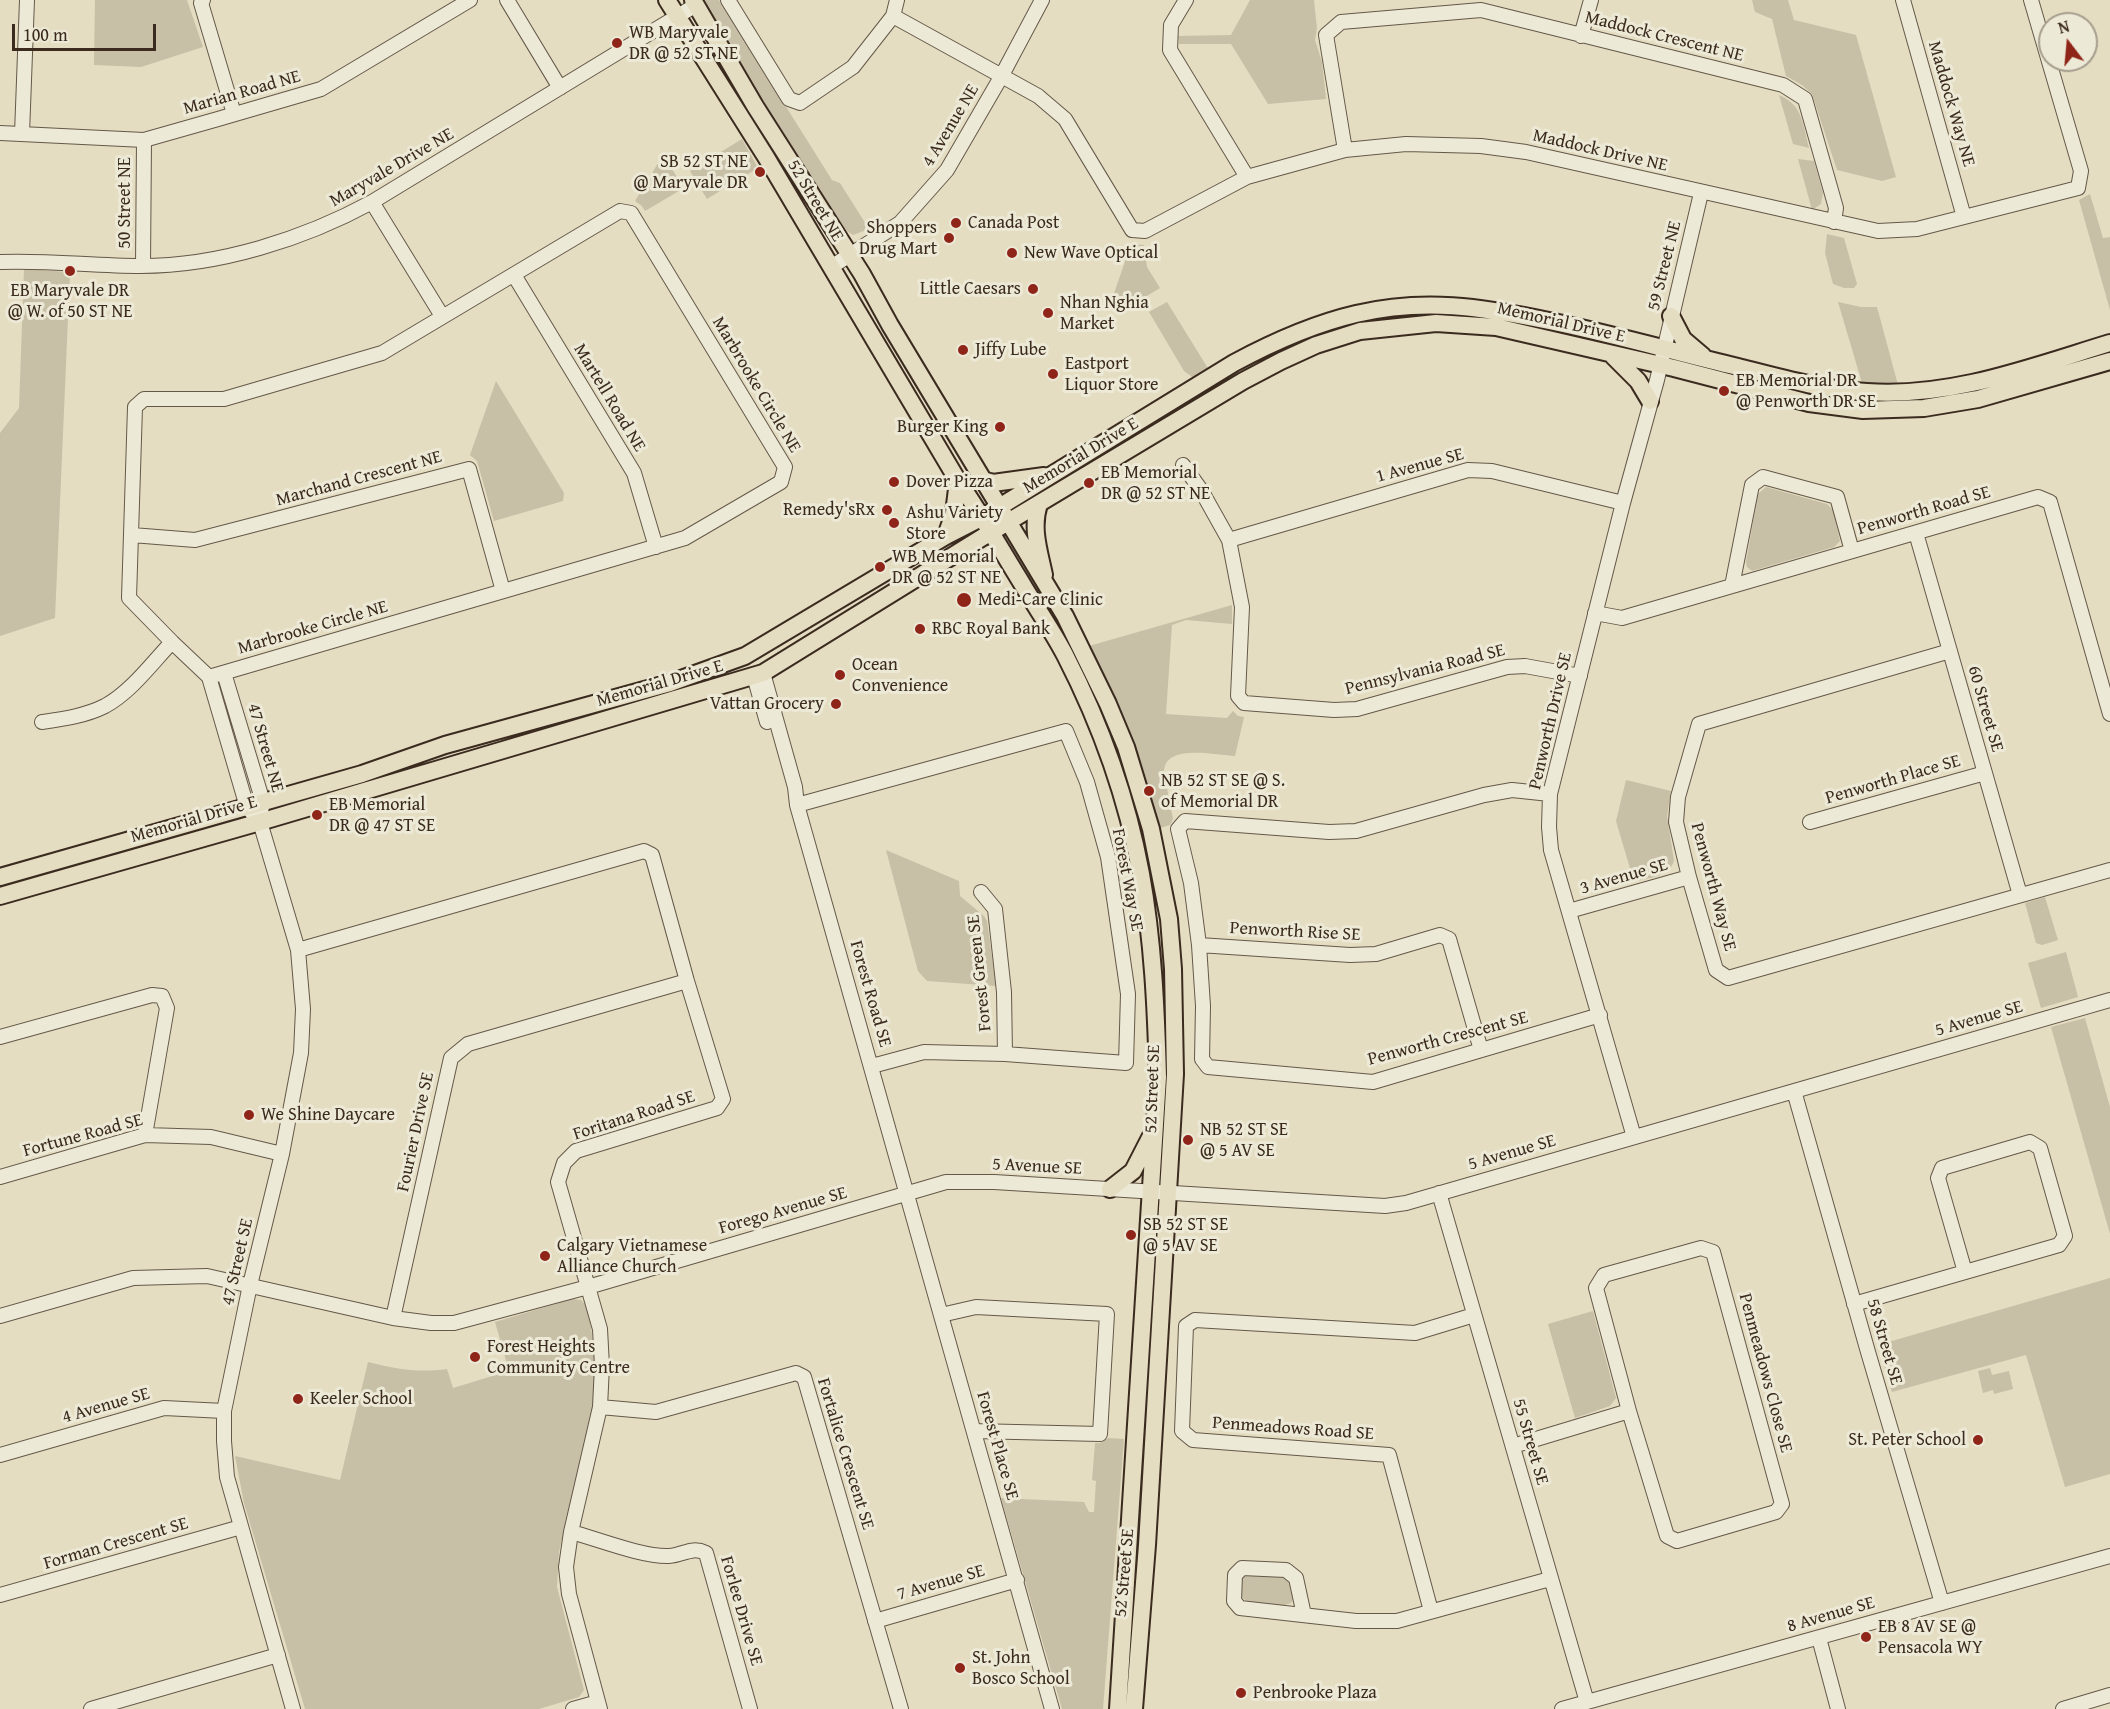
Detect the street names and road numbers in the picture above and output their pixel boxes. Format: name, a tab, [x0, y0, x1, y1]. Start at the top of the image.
street label: Maddock Crescent NE	[1582, 7, 1746, 67]
street label: Maddock Way NE	[1923, 39, 1979, 169]
street label: Marian Road NE	[181, 66, 303, 120]
street label: 4 Avenue NE	[918, 81, 984, 171]
street label: Maryvale Drive NE	[326, 124, 458, 212]
street label: Maddock Drive NE	[1530, 125, 1670, 177]
street label: 52 Street NE	[782, 156, 848, 246]
street label: 50 Street NE	[114, 157, 136, 249]
street label: 59 Street NE	[1643, 219, 1687, 313]
street label: Memorial Drive E	[1495, 298, 1627, 348]
street label: Marbrooke Circle NE	[707, 313, 805, 457]
street label: Martell Road NE	[568, 340, 650, 456]
street label: Memorial Drive E	[1019, 413, 1143, 499]
street label: 1 Avenue SE	[1374, 444, 1466, 488]
street label: Marchand Crescent NE	[274, 446, 444, 512]
street label: Penworth Road SE	[1855, 482, 1993, 540]
street label: Marbrooke Circle NE	[236, 596, 390, 660]
street label: Pennsylvania Road SE	[1343, 640, 1507, 700]
street label: Penworth Drive SE	[1525, 650, 1577, 792]
street label: Memorial Drive E	[594, 656, 726, 712]
street label: 60 Street SE	[1962, 663, 2008, 755]
street label: 47 Street NE	[242, 701, 288, 795]
street label: Penworth Place SE	[1823, 750, 1963, 810]
street label: Memorial Drive E	[128, 792, 260, 848]
street label: Penworth Way SE	[1686, 821, 1740, 953]
street label: Forest Way SE	[1106, 827, 1148, 933]
street label: 3 Avenue SE	[1578, 854, 1670, 900]
street label: Forest Green SE	[963, 914, 997, 1032]
street label: Penworth Rise SE	[1229, 918, 1361, 946]
street label: Forest Road SE	[844, 938, 896, 1050]
street label: 5 Avenue SE	[1933, 996, 2025, 1042]
street label: Penworth Crescent SE	[1366, 1007, 1530, 1071]
street label: 52 Street SE	[1141, 1044, 1165, 1134]
street label: Fourier Drive SE	[393, 1070, 439, 1194]
street label: Foritana Road SE	[570, 1086, 698, 1146]
street label: Fortune Road SE	[21, 1110, 145, 1162]
street label: 5 Avenue SE	[1466, 1130, 1558, 1176]
street label: 5 Avenue SE	[992, 1154, 1082, 1180]
street label: Forego Avenue SE	[717, 1182, 849, 1240]
street label: 47 Street SE	[218, 1216, 258, 1308]
street label: Penmeadows Close SE	[1733, 1291, 1797, 1455]
street label: 58 Street SE	[1861, 1296, 1907, 1388]
street label: Fortalice Crescent SE	[812, 1376, 878, 1532]
street label: 4 Avenue SE	[60, 1383, 152, 1429]
street label: Forest Place SE	[971, 1389, 1023, 1503]
street label: 55 Street SE	[1507, 1396, 1553, 1488]
street label: Penmeadows Road SE	[1212, 1413, 1374, 1445]
street label: Forman Crescent SE	[41, 1513, 191, 1575]
street label: 52 Street SE	[1110, 1528, 1140, 1618]
street label: Forlee Drive SE	[715, 1554, 767, 1668]
street label: 7 Avenue SE	[895, 1560, 987, 1606]
street label: 8 Avenue SE	[1785, 1592, 1877, 1638]

